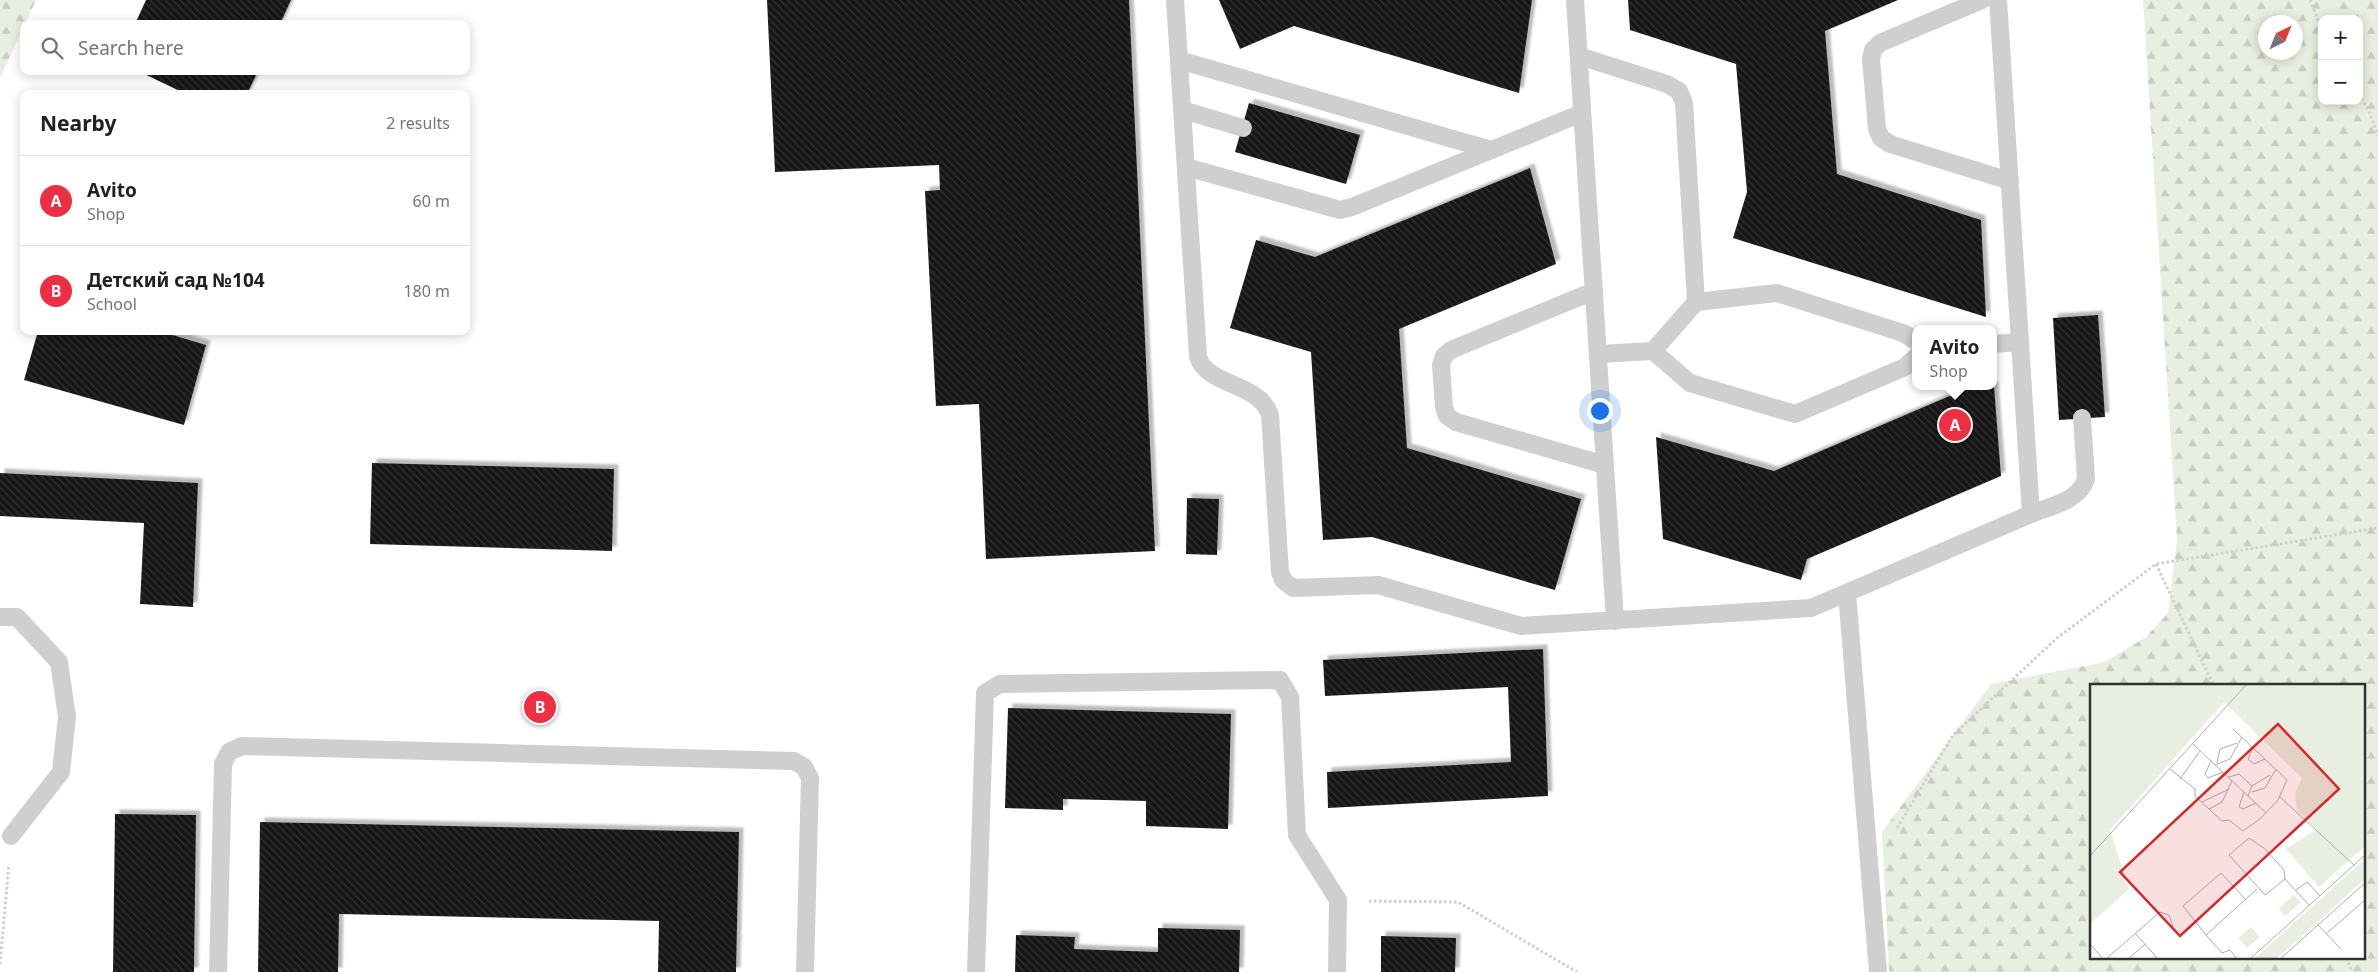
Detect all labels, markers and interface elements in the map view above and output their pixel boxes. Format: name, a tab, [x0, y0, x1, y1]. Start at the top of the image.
north arrow	[2258, 15, 2303, 60]
map controls	[2318, 15, 2363, 105]
button: +	[2318, 15, 2363, 60]
search box	[20, 20, 470, 75]
icon: search	[38, 34, 66, 62]
text: Search here	[78, 35, 184, 61]
button: −	[2318, 60, 2363, 105]
text: Nearby	[40, 109, 116, 137]
text: 2 results	[386, 112, 450, 134]
text: Avito	[87, 177, 137, 203]
text: A	[50, 190, 62, 212]
text: 60 m	[413, 190, 450, 212]
text: Shop	[87, 203, 125, 225]
text: Детский сад №104	[87, 267, 265, 293]
text: B	[51, 280, 61, 302]
text: 180 m	[403, 280, 450, 302]
text: School	[87, 293, 137, 315]
popup	[1912, 325, 1997, 390]
text: Avito	[1930, 334, 1979, 360]
text: Shop	[1930, 360, 1968, 382]
your location	[1587, 398, 1613, 424]
pin: A	[1939, 406, 1971, 444]
inset map	[2090, 684, 2366, 960]
pin: B	[524, 688, 556, 726]

